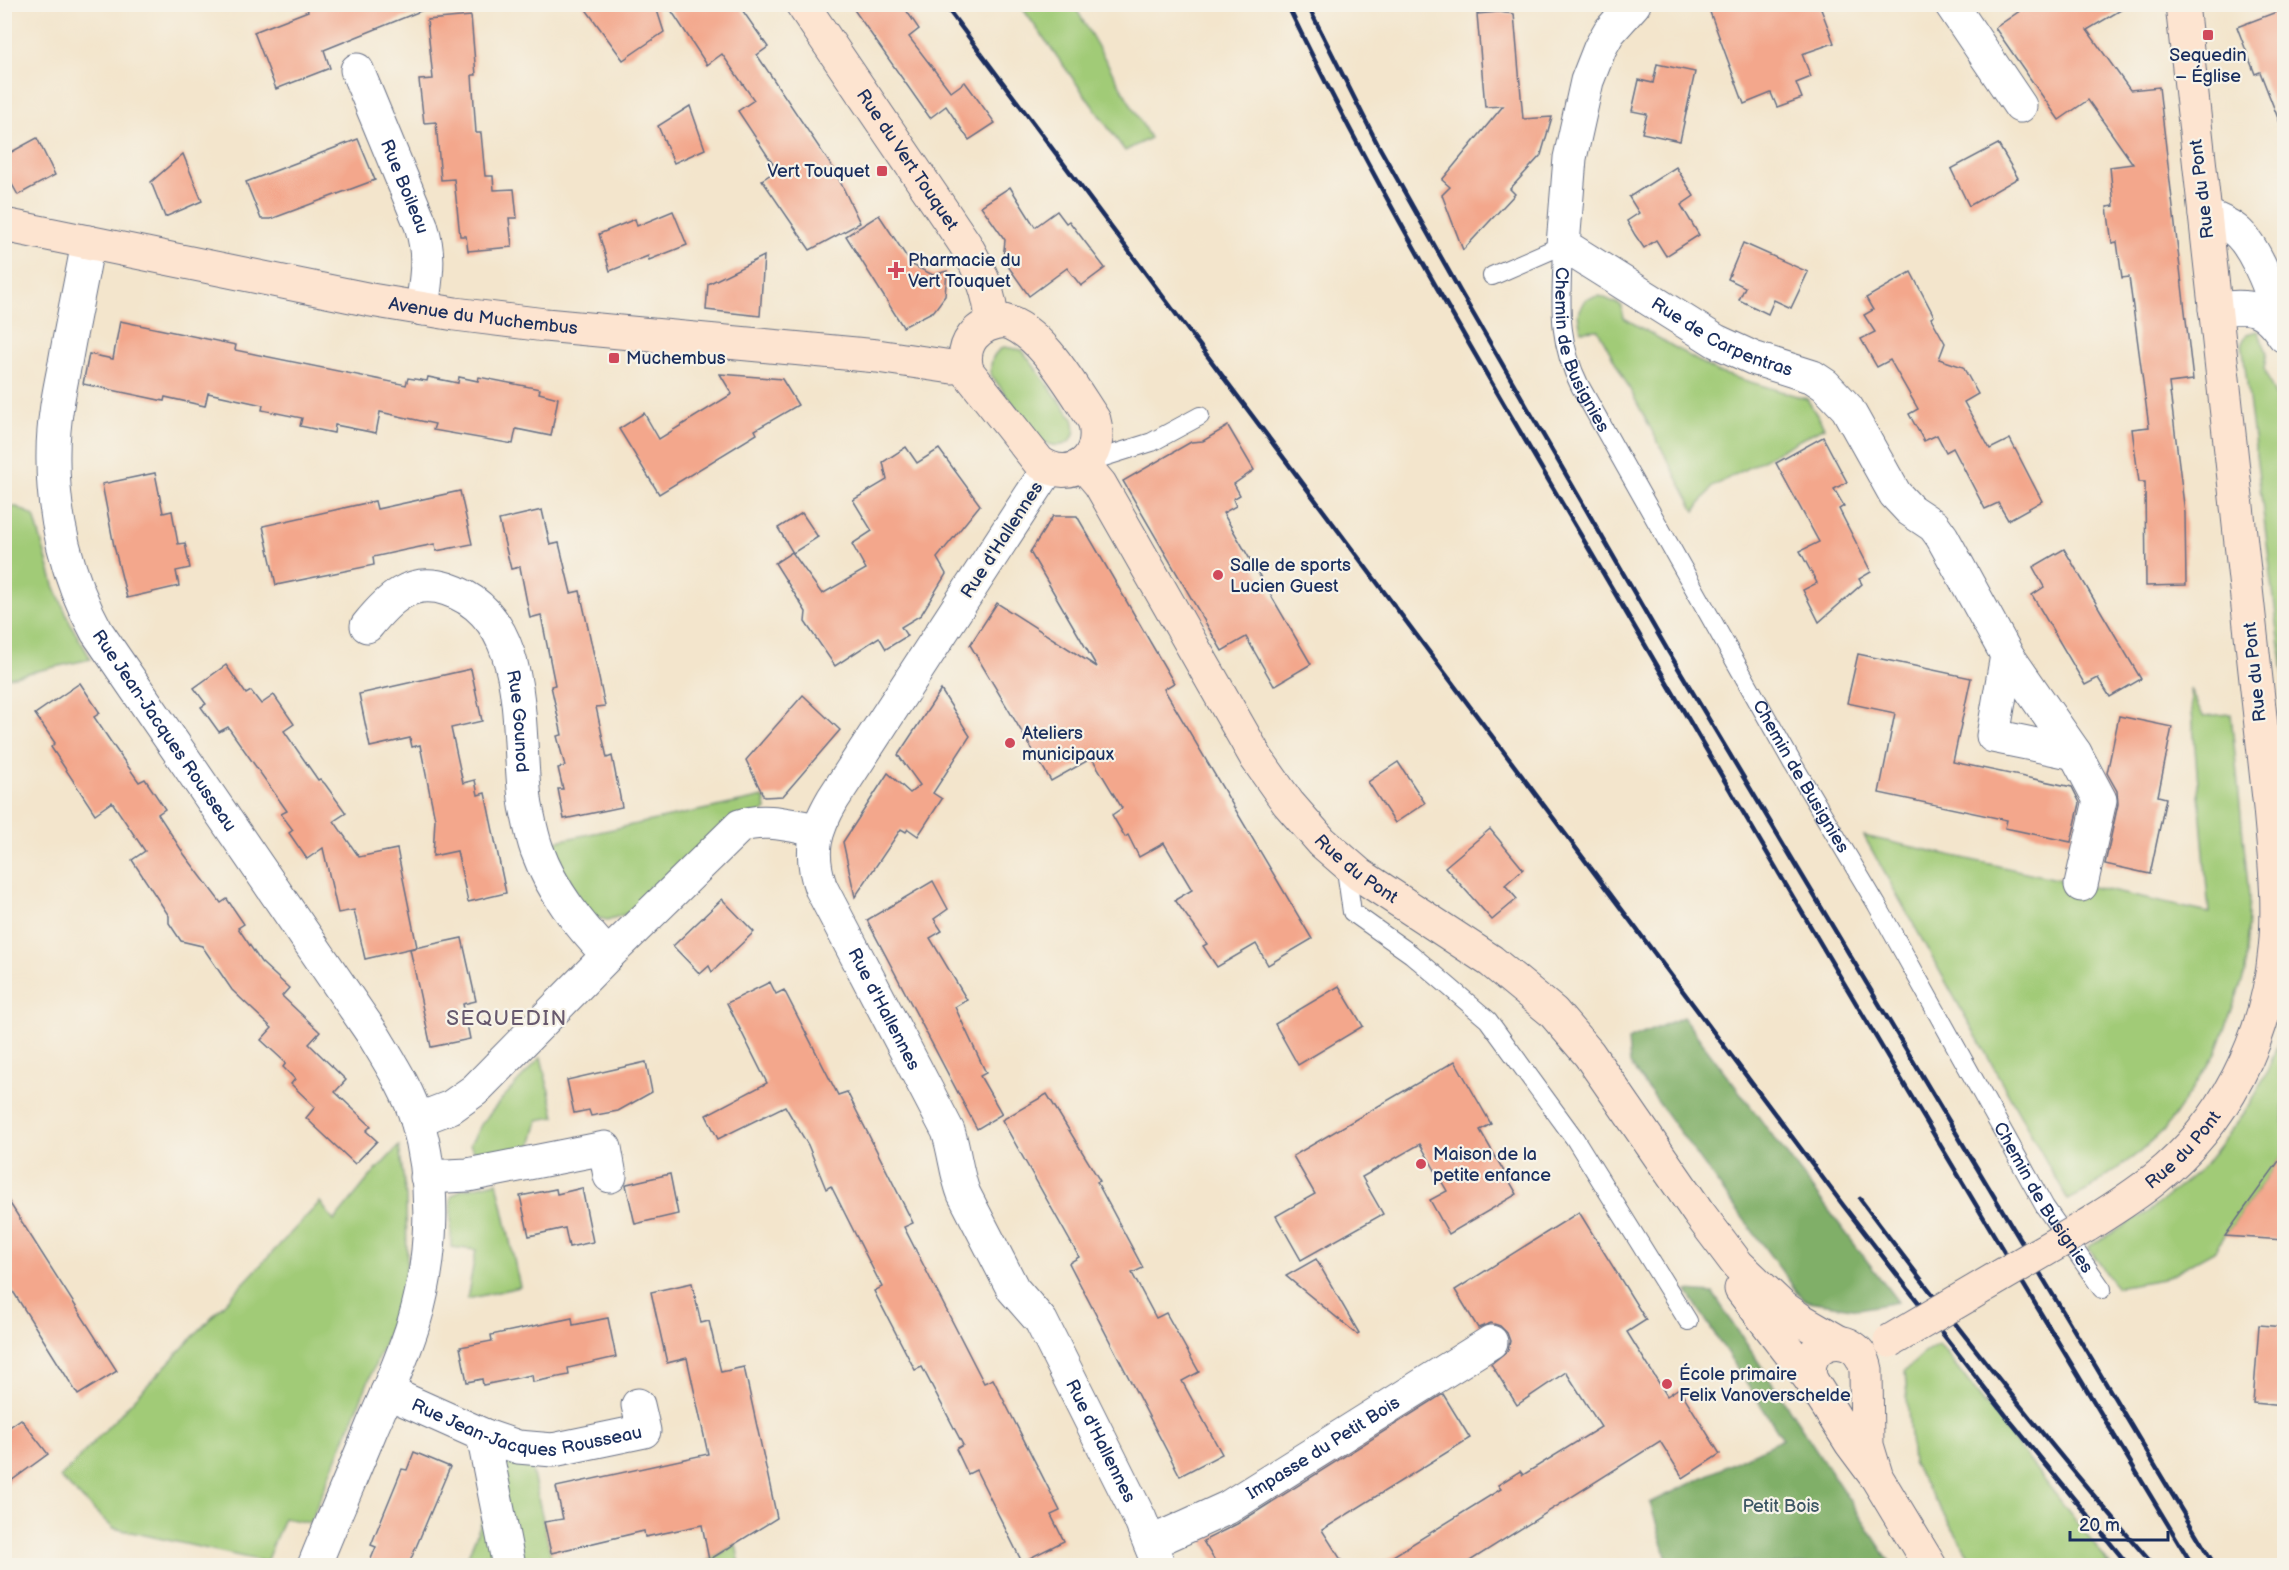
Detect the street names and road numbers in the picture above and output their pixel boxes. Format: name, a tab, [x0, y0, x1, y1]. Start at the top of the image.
street label: Rue du Vert Touquet	[852, 85, 963, 234]
street label: Rue Boileau	[376, 136, 433, 236]
street label: Rue du Pont	[2185, 138, 2219, 240]
street label: Chemin de Busignies	[1551, 267, 1614, 436]
street label: Avenue du Muchembus	[387, 293, 579, 339]
street label: Rue de Carpentras	[1648, 293, 1795, 380]
street label: Rue d'Hallennes	[957, 478, 1047, 602]
street label: Rue du Pont	[2239, 621, 2271, 723]
street label: Rue Jean-Jacques Rousseau	[88, 626, 241, 835]
street label: Rue Gounod	[502, 668, 533, 773]
street label: Chemin de Busignies	[1749, 696, 1854, 857]
street label: Rue du Pont	[1310, 830, 1402, 908]
street label: Rue d'Hallennes	[844, 944, 925, 1074]
street label: Rue du Pont	[2141, 1106, 2225, 1193]
street label: Chemin de Busignies	[1989, 1118, 2098, 1277]
street label: Rue d'Hallennes	[1061, 1376, 1140, 1506]
street label: Impasse du Petit Bois	[1243, 1392, 1404, 1504]
street label: Rue Jean-Jacques Rousseau	[408, 1394, 644, 1461]

